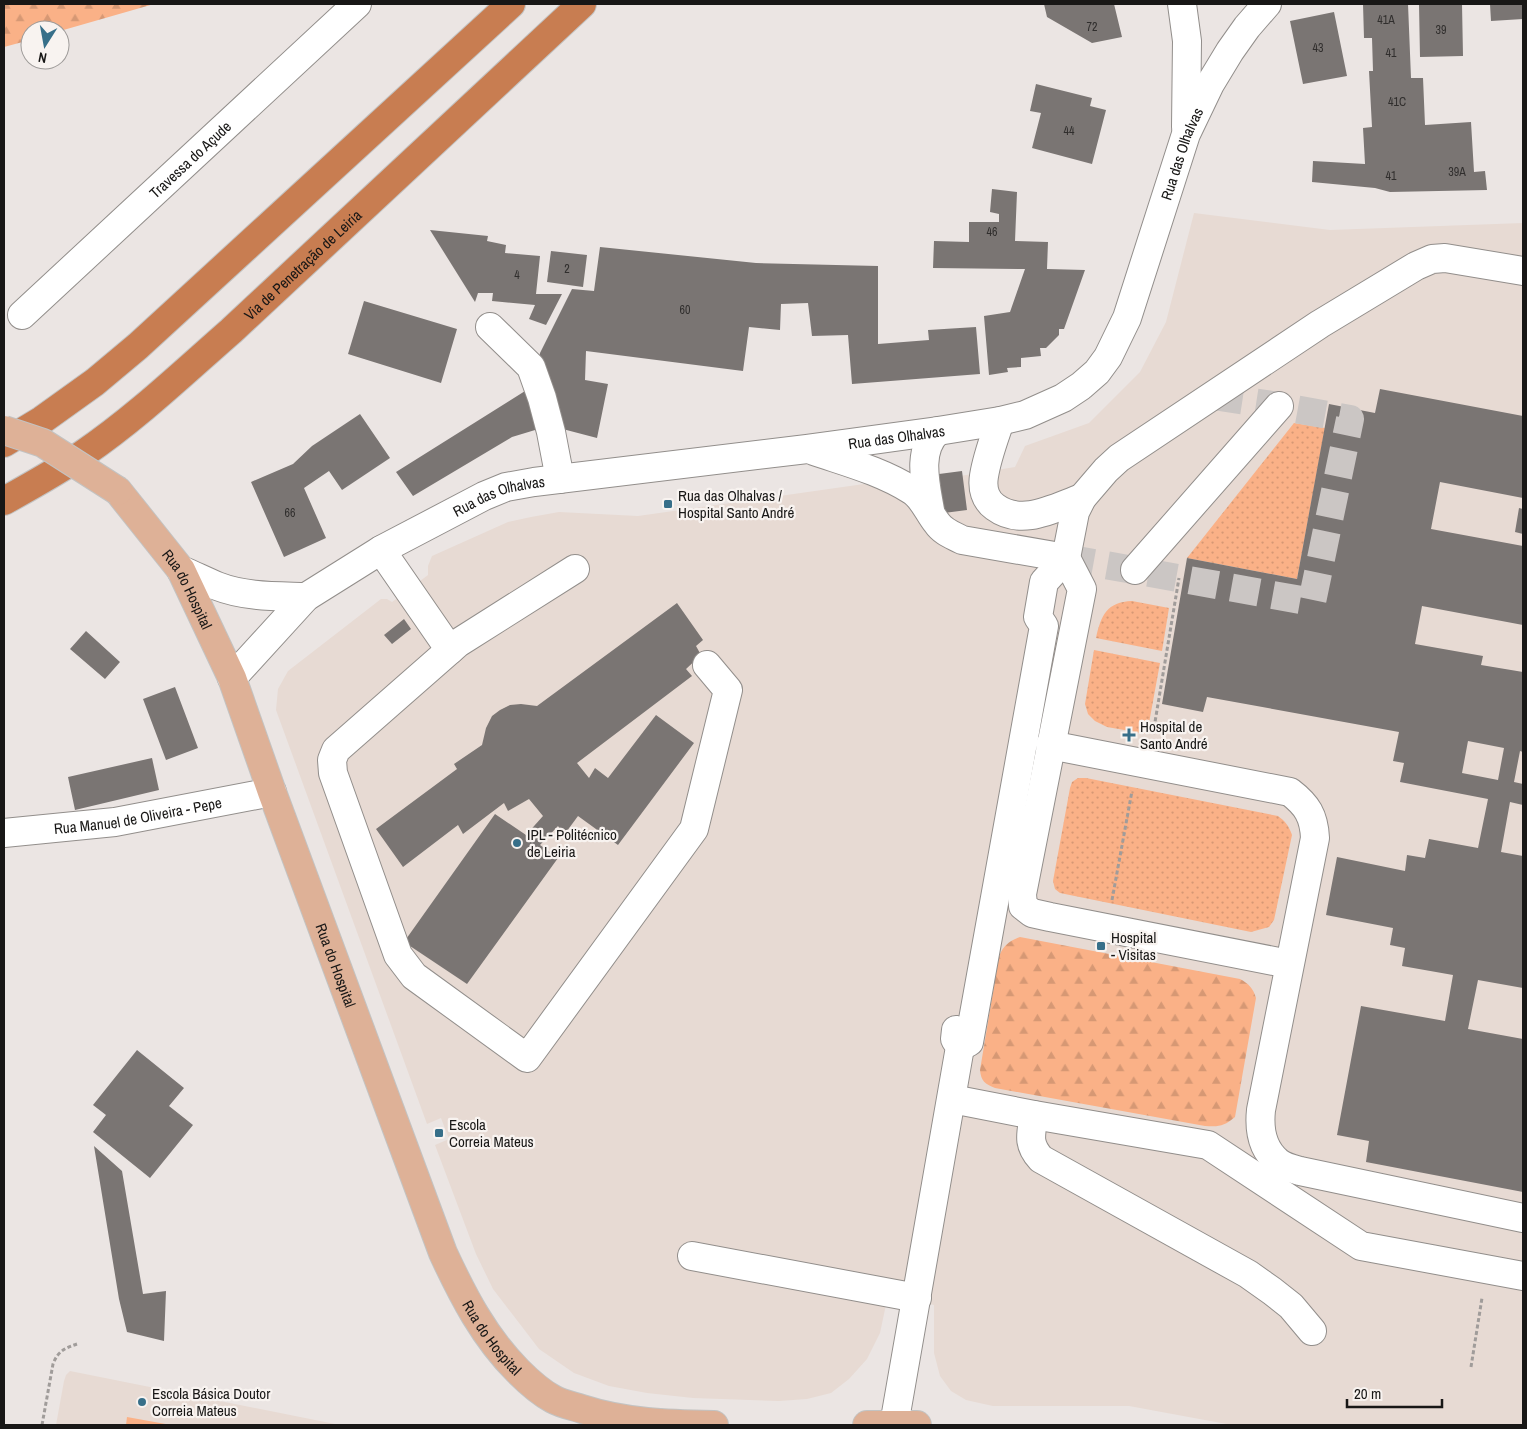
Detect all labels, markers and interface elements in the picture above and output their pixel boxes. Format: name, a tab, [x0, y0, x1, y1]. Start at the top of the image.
house number: 41A	[1377, 12, 1395, 28]
house number: 72	[1087, 19, 1097, 35]
north arrow	[20, 20, 70, 70]
house number: 39	[1436, 22, 1446, 38]
house number: 43	[1313, 40, 1323, 56]
house number: 41	[1386, 45, 1397, 61]
text: N	[37, 48, 48, 67]
house number: 41C	[1388, 94, 1406, 110]
street label: Rua das Olhalvas	[1155, 104, 1208, 203]
street label: Travessa do Açude	[144, 116, 236, 203]
house number: 44	[1064, 123, 1075, 139]
house number: 39A	[1448, 164, 1466, 180]
house number: 41	[1386, 168, 1397, 184]
street label: Via de Penetração de Leiria	[239, 204, 366, 325]
house number: 46	[987, 224, 997, 240]
house number: 2	[564, 261, 570, 277]
house number: 4	[514, 267, 520, 283]
house number: 60	[680, 302, 690, 318]
street label: Rua das Olhalvas	[847, 420, 946, 454]
street label: Rua das Olhalvas	[449, 470, 546, 521]
place label: Rua das Olhalvas / Hospital Santo André	[678, 485, 794, 523]
marker: Rua das Olhalvas / Hospital Santo André	[662, 498, 674, 510]
house number: 66	[285, 505, 295, 521]
street label: Rua do Hospital	[158, 545, 218, 632]
place label: Hospital de Santo André	[1140, 716, 1208, 754]
marker: Hospital de Santo André	[1122, 728, 1136, 742]
street label: Rua Manuel de Oliveira - Pepe	[53, 791, 224, 839]
place label: IPL - Politécnico de Leiria	[527, 824, 617, 862]
marker: IPL - Politécnico de Leiria	[511, 837, 523, 849]
street label: Rua do Hospital	[311, 920, 361, 1010]
place label: Hospital - Visitas	[1111, 927, 1156, 965]
marker: Hospital - Visitas	[1095, 940, 1107, 952]
place label: Escola Correia Mateus	[449, 1114, 534, 1152]
marker: Escola Correia Mateus	[433, 1127, 445, 1139]
street label: Rua do Hospital	[458, 1296, 527, 1380]
scale bar	[1347, 1376, 1442, 1408]
place label: Escola Básica Doutor Correia Mateus	[152, 1383, 270, 1421]
text: 20 m	[1354, 1383, 1381, 1404]
marker: Escola Básica Doutor Correia Mateus	[136, 1396, 148, 1408]

